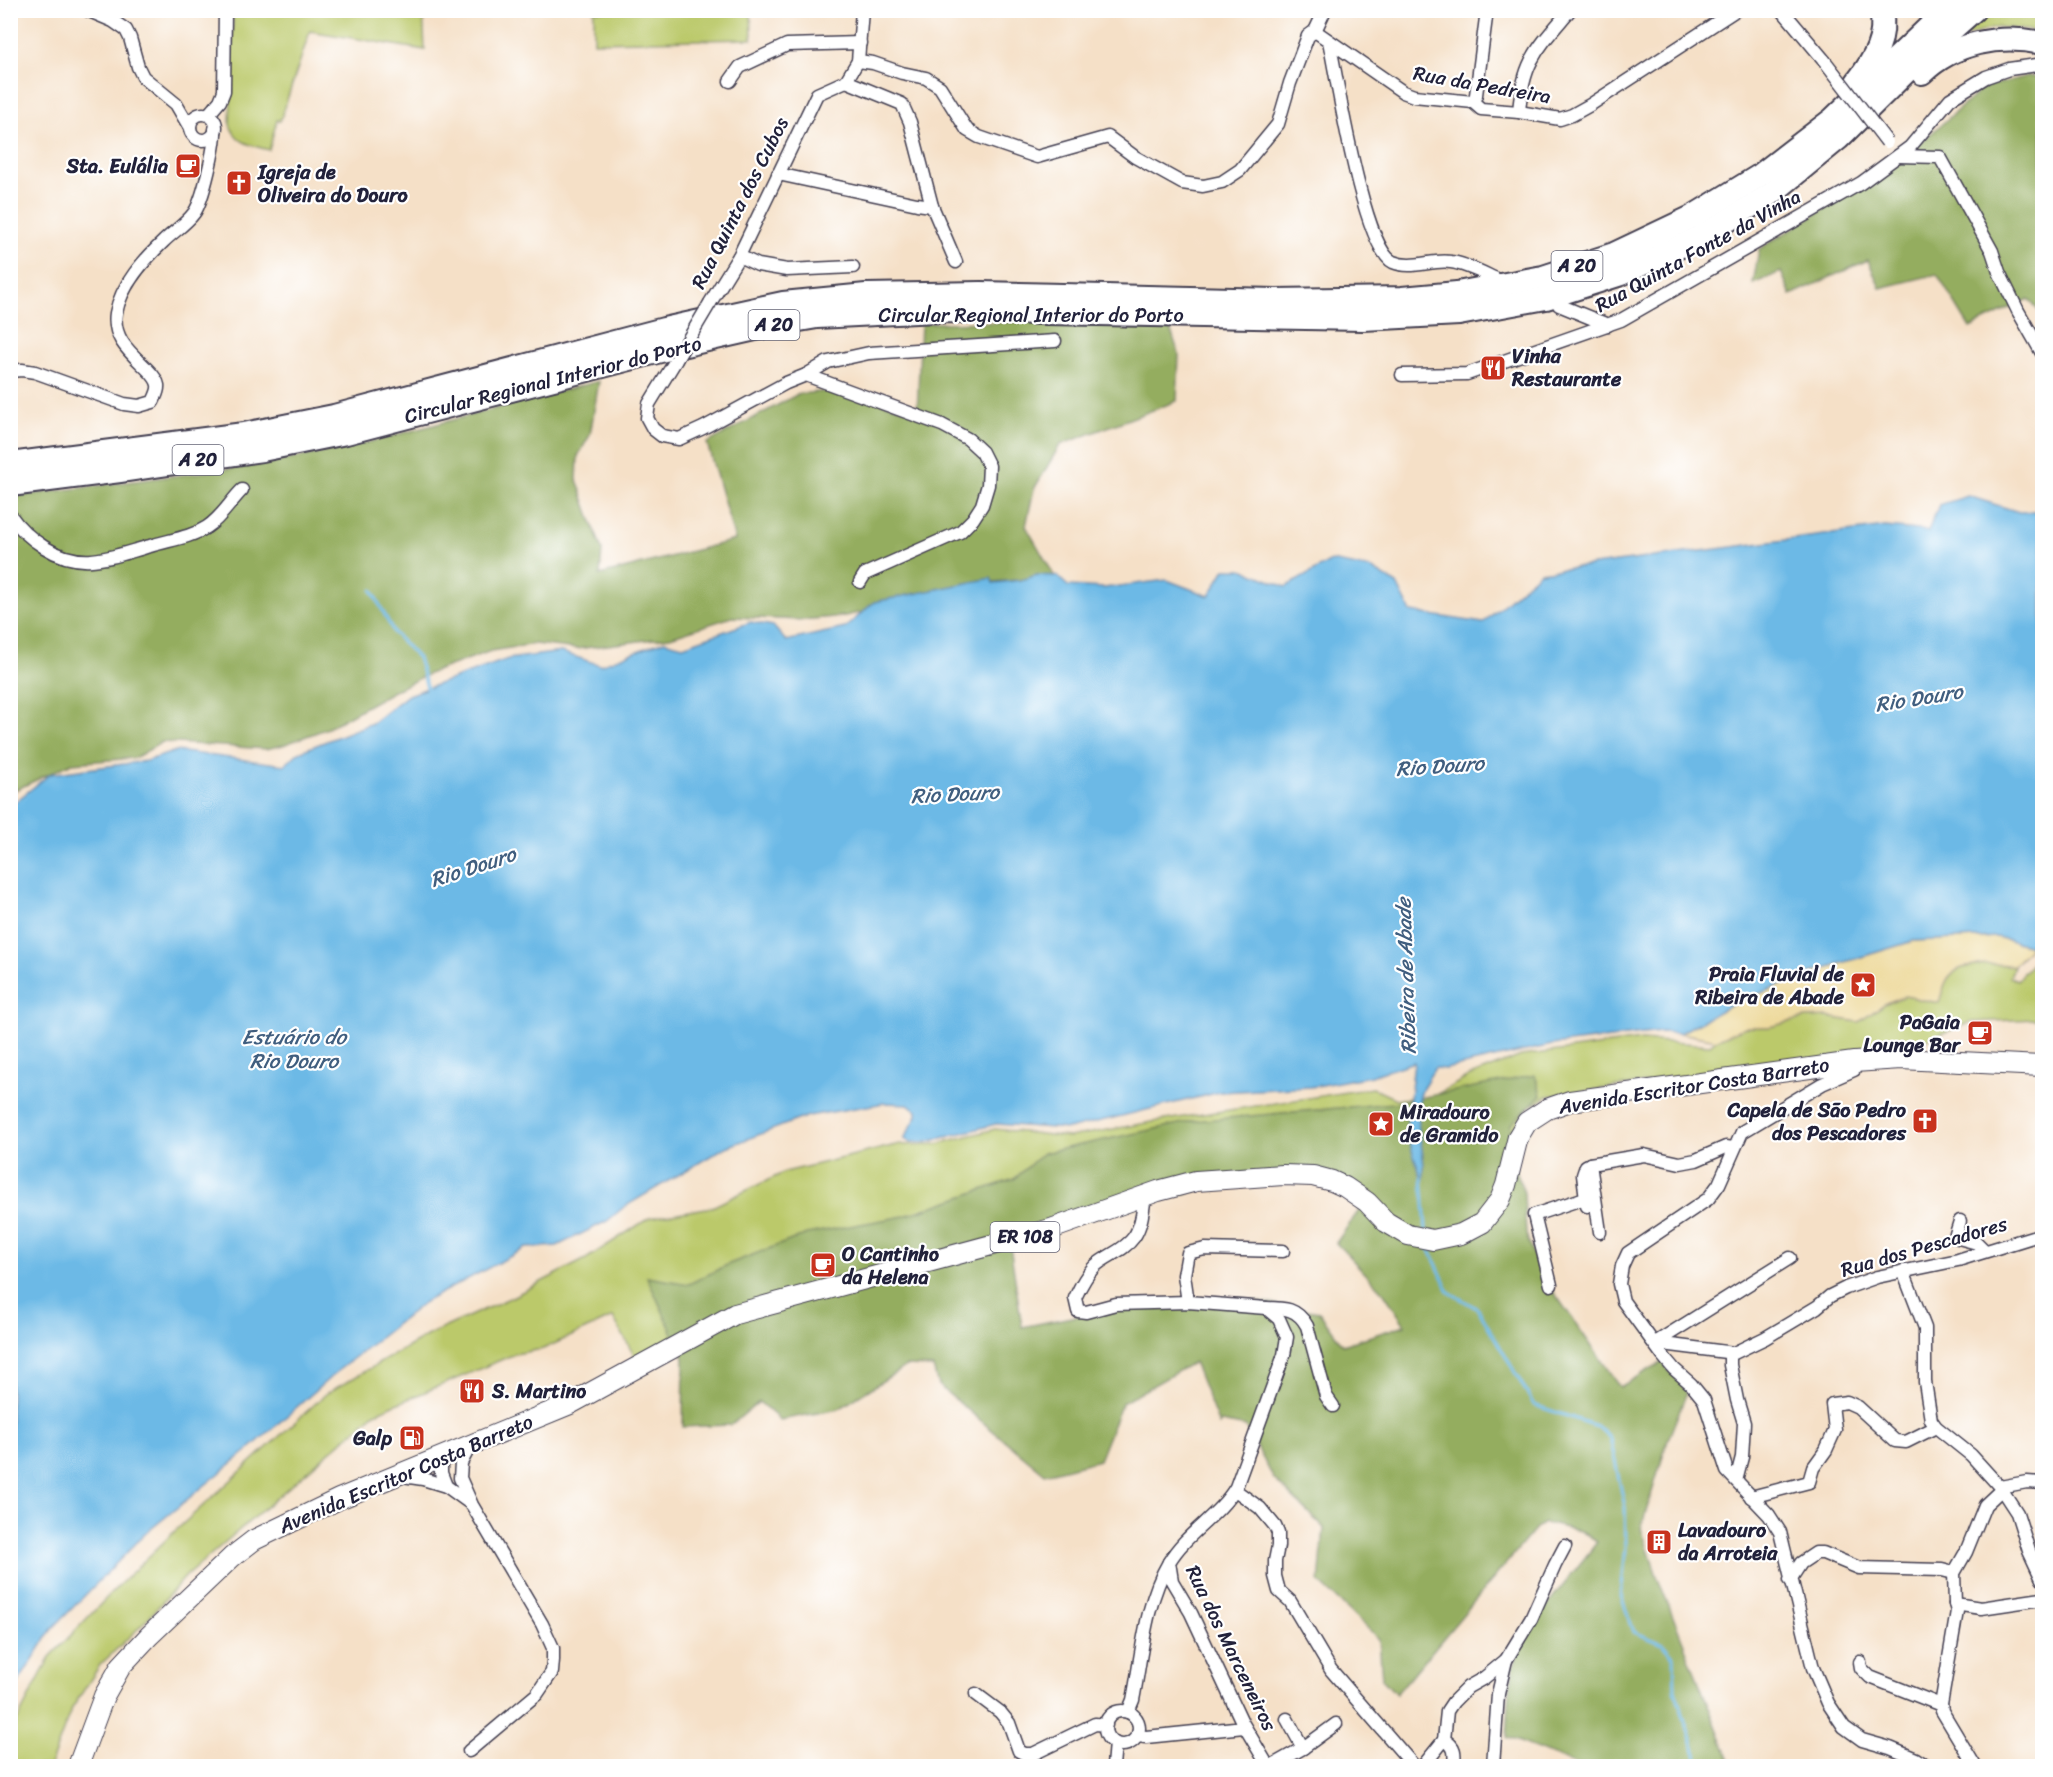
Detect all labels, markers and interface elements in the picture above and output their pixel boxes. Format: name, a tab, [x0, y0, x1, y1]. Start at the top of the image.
street label: Rua da Pedreira	[1410, 56, 1554, 114]
street label: Rua Quinta dos Cubos	[681, 110, 799, 295]
place label: Sta. Eulália	[66, 149, 168, 184]
cafe icon: Sta. Eulália	[173, 151, 203, 181]
place label: Igreja de Oliveira do Douro	[257, 155, 408, 213]
church icon: Igreja de Oliveira do Douro	[224, 168, 254, 198]
street label: Rua Quinta Fonte da Vinha	[1588, 180, 1808, 322]
road number: A 20	[1552, 251, 1602, 281]
street label: Circular Regional Interior do Porto	[878, 298, 1184, 333]
road number: A 20	[748, 310, 800, 340]
street label: Circular Regional Interior do Porto	[401, 326, 705, 434]
place label: Vinha Restaurante	[1511, 339, 1622, 397]
restaurant icon: Vinha Restaurante	[1478, 353, 1508, 383]
road number: A 20	[172, 445, 224, 475]
water label: Rio Douro	[1872, 672, 1967, 724]
water label: Rio Douro	[1395, 744, 1487, 788]
water label: Rio Douro	[910, 773, 1001, 815]
water label: Rio Douro	[425, 835, 522, 899]
water label: Ribeira de Abade	[1384, 895, 1428, 1055]
place label: Praia Fluvial de Ribeira de Abade	[1694, 957, 1845, 1015]
place icon: Praia Fluvial de Ribeira de Abade	[1848, 970, 1878, 1000]
place label: PaGaia Lounge Bar	[1863, 1005, 1962, 1063]
water label: Estuário do Rio Douro	[242, 1018, 348, 1080]
cafe icon: PaGaia Lounge Bar	[1965, 1018, 1995, 1048]
street label: Avenida Escritor Costa Barreto	[1555, 1047, 1832, 1125]
place label: Capela de São Pedro dos Pescadores	[1726, 1093, 1907, 1151]
place label: Miradouro de Gramido	[1399, 1095, 1499, 1153]
church icon: Capela de São Pedro dos Pescadores	[1910, 1106, 1940, 1136]
place icon: Miradouro de Gramido	[1366, 1109, 1396, 1139]
street label: Rua dos Pescadores	[1837, 1206, 2012, 1287]
road number: ER 108	[990, 1222, 1060, 1252]
place label: O Cantinho da Helena	[842, 1237, 939, 1295]
cafe icon: O Cantinho da Helena	[808, 1250, 838, 1280]
place label: S. Martino	[491, 1374, 586, 1409]
restaurant icon: S. Martino	[457, 1376, 487, 1406]
street label: Avenida Escritor Costa Barreto	[272, 1404, 539, 1544]
place label: Galp	[352, 1421, 392, 1456]
fuel station icon: Galp	[397, 1423, 427, 1453]
place label: Lavadouro da Arroteia	[1678, 1513, 1778, 1571]
building icon: Lavadouro da Arroteia	[1644, 1527, 1674, 1557]
street label: Rua dos Marceneiros	[1176, 1559, 1287, 1738]

